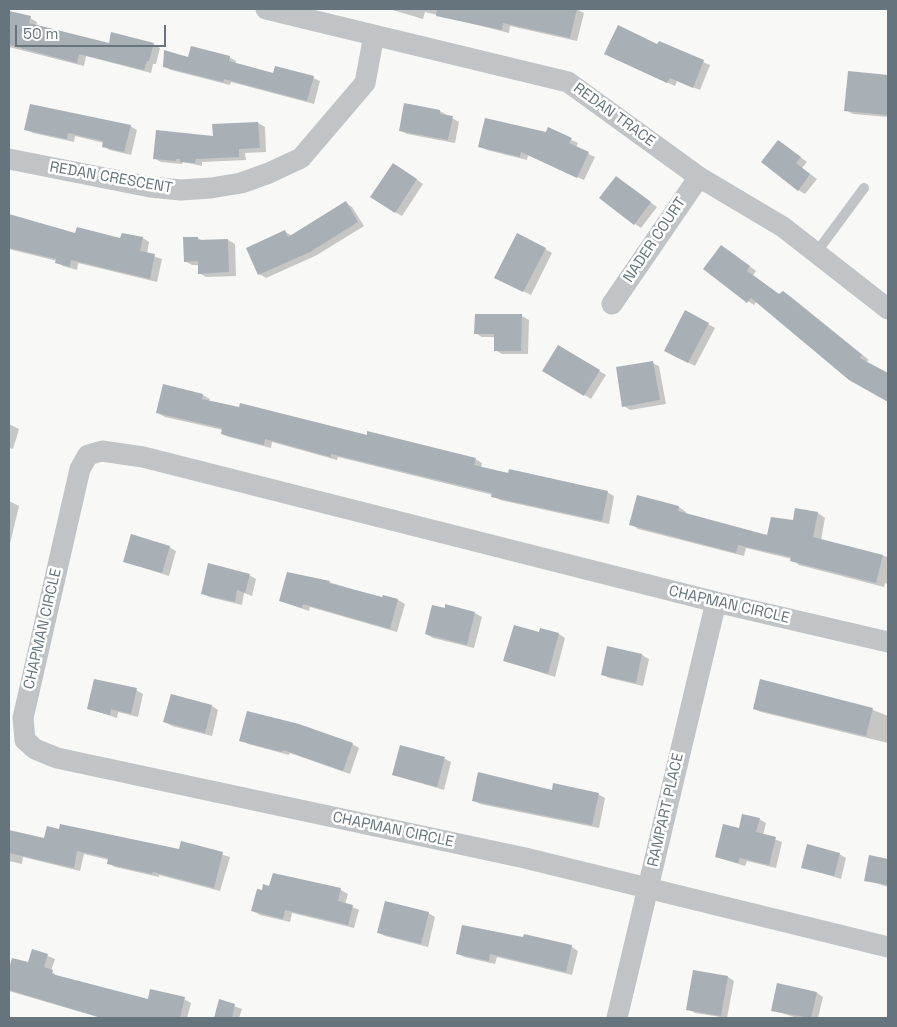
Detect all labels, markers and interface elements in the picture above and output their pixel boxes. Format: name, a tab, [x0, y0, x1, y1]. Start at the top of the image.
scale bar	[18, 15, 169, 47]
text: 50 m	[23, 24, 58, 43]
street label: REDAN TRACE	[570, 79, 658, 151]
street label: REDAN CRESCENT	[48, 158, 174, 198]
street label: NADER COURT	[620, 194, 690, 286]
street label: CHAPMAN CIRCLE	[20, 567, 66, 691]
street label: CHAPMAN CIRCLE	[667, 582, 791, 628]
street label: RAMPART PLACE	[644, 751, 688, 869]
street label: CHAPMAN CIRCLE	[331, 808, 455, 852]

